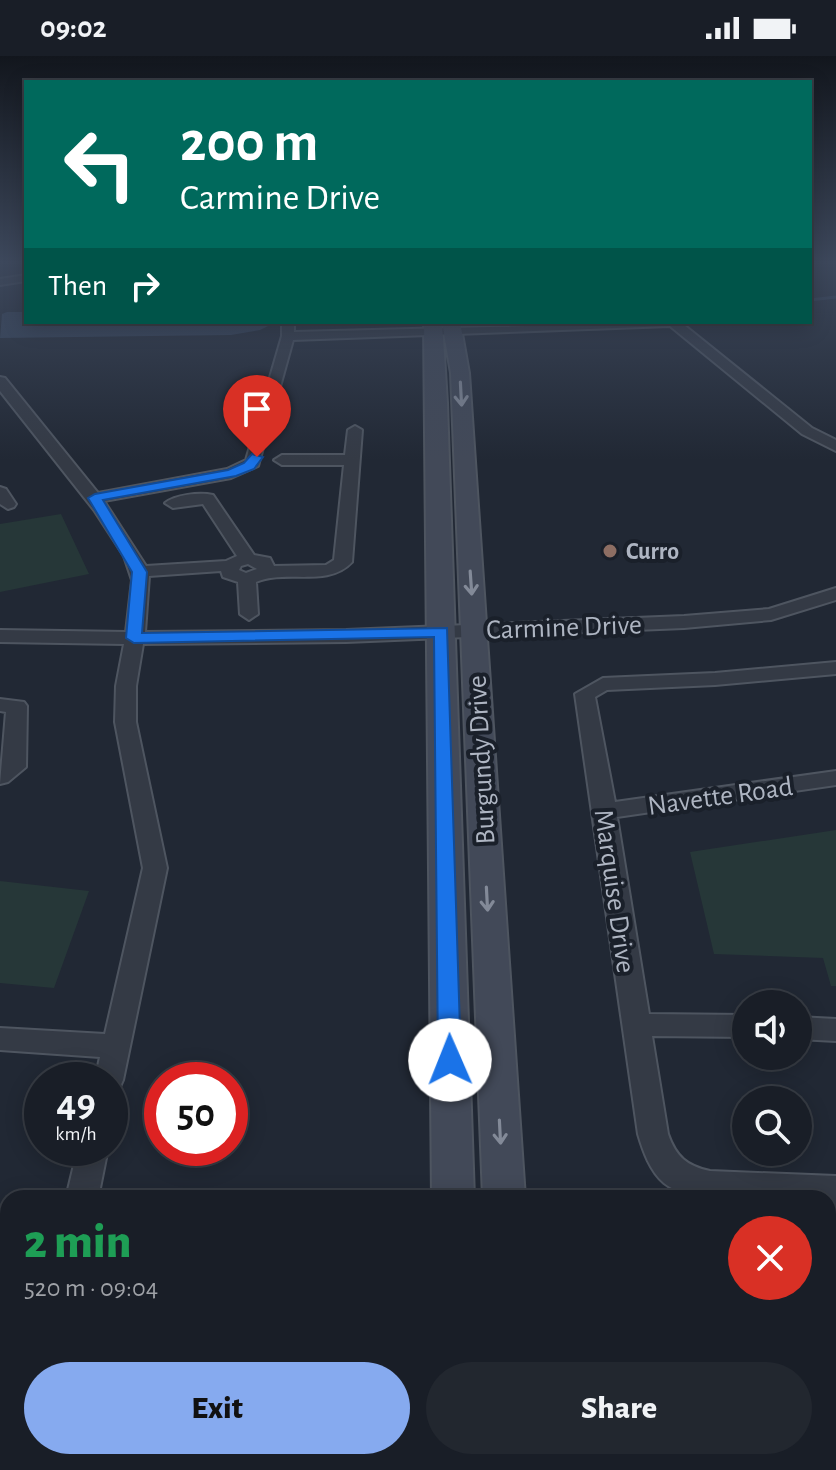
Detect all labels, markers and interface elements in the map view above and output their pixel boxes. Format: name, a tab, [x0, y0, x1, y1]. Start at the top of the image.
text: 09:02	[40, 13, 107, 43]
icon: left	[48, 112, 152, 216]
text: 200 m	[180, 115, 318, 171]
text: Carmine Drive	[180, 180, 380, 216]
icon: right	[123, 264, 167, 308]
text: Then	[48, 271, 107, 301]
pin	[223, 375, 291, 457]
one-way arrow	[454, 380, 469, 407]
icon: arrive	[235, 387, 279, 431]
place label: Curro	[626, 540, 679, 564]
marker: Curro	[601, 542, 619, 560]
one-way arrow	[463, 569, 478, 596]
street label: Carmine Drive	[486, 611, 642, 645]
street label: Burgundy Drive	[464, 675, 500, 845]
street label: Navette Road	[646, 773, 795, 821]
street label: Marquise Drive	[589, 808, 639, 975]
one-way arrow	[480, 885, 495, 912]
map controls	[732, 990, 812, 1166]
button: sound	[732, 990, 812, 1070]
position arrow	[408, 1018, 492, 1102]
speed limit sign: 50	[144, 1062, 248, 1166]
text: 49	[56, 1084, 96, 1124]
button: search	[732, 1086, 812, 1166]
one-way arrow	[493, 1118, 508, 1145]
text: km/h	[55, 1124, 97, 1144]
button: close	[728, 1216, 812, 1300]
text: 2 min	[24, 1219, 132, 1267]
text: 520 m · 09:04	[24, 1275, 158, 1301]
button: Exit	[24, 1362, 410, 1454]
button: Share	[426, 1362, 812, 1454]

